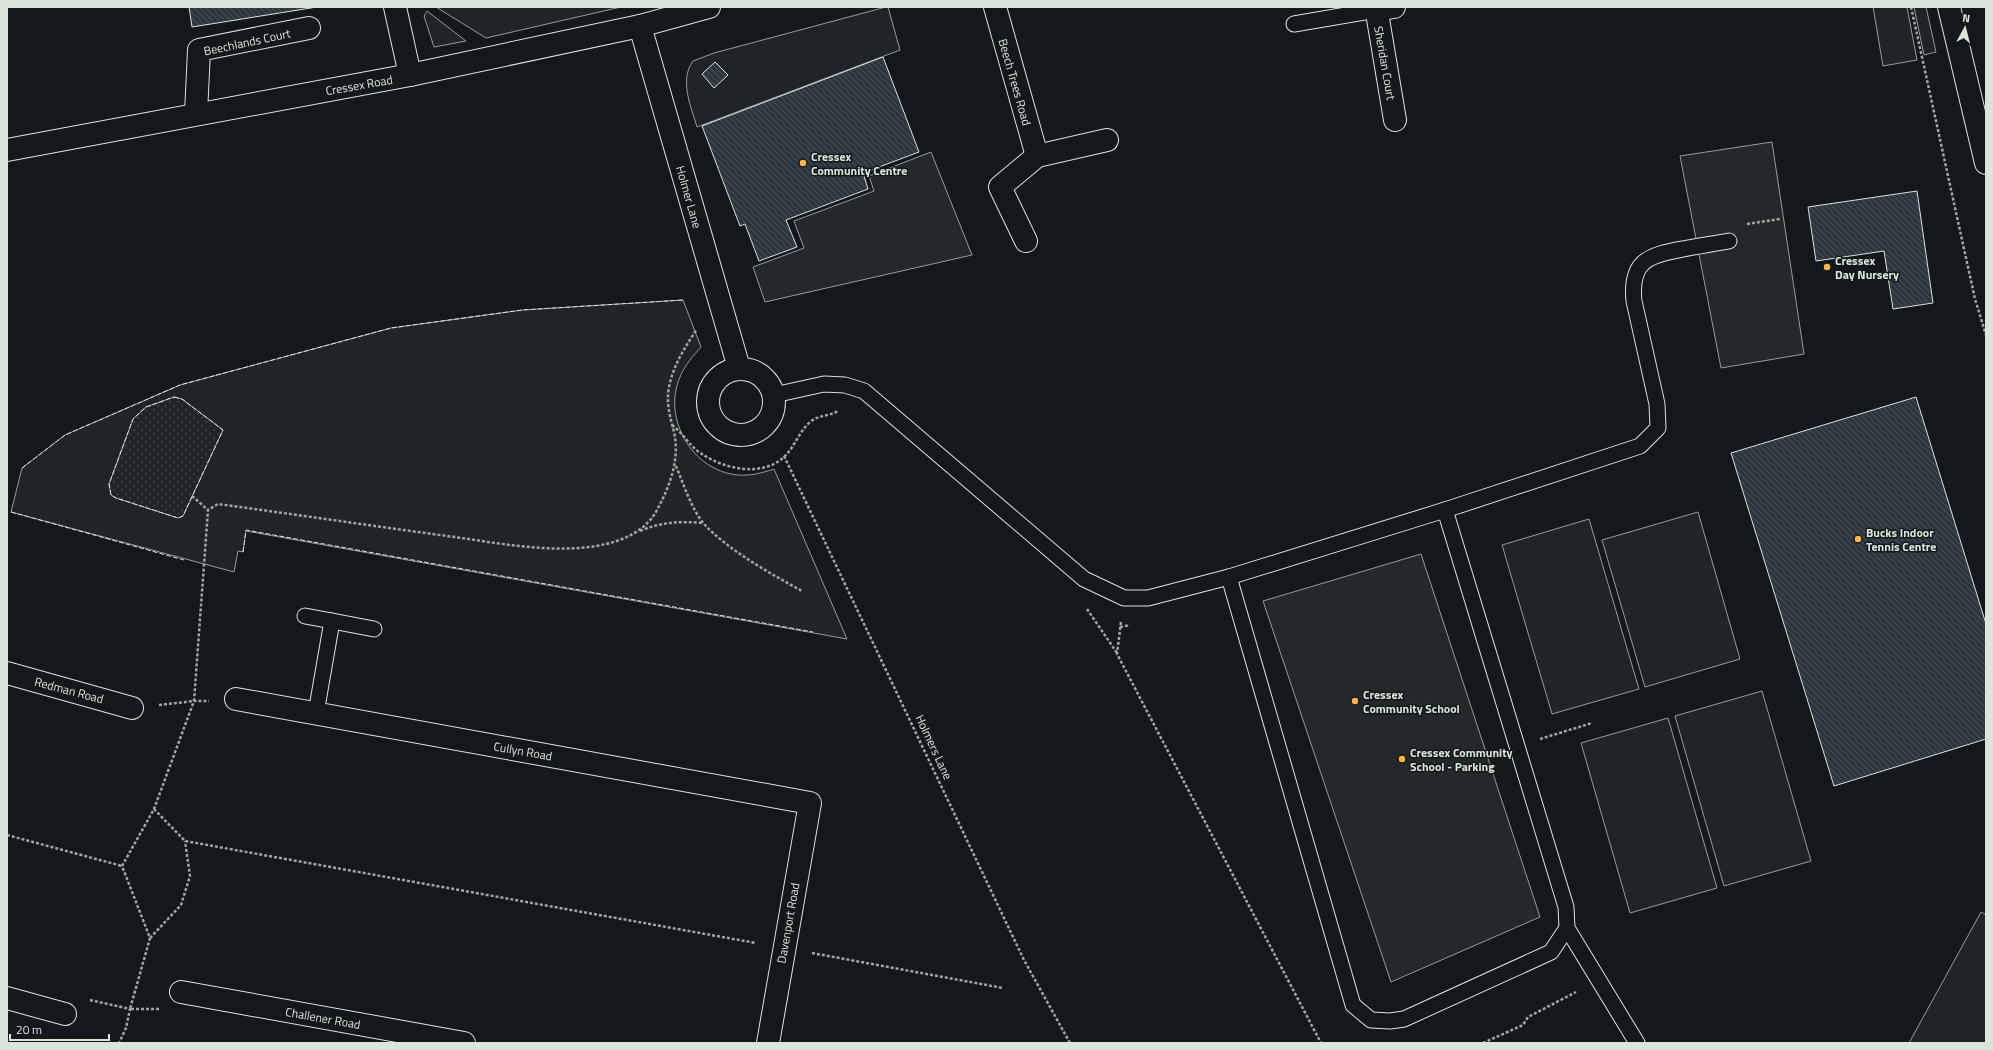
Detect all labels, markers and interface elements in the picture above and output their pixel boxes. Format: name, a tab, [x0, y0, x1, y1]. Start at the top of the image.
north arrow	[1945, 8, 1985, 48]
text: N	[1961, 10, 1971, 26]
street label: Beechlands Court	[202, 23, 293, 60]
street label: Sheridan Court	[1369, 25, 1401, 102]
street label: Beech Trees Road	[994, 36, 1036, 128]
street label: Cressex Road	[324, 70, 394, 100]
place label: Cressex Community Centre	[811, 147, 907, 180]
marker: Cressex Community Centre	[798, 158, 808, 168]
street label: Holmer Lane	[671, 163, 707, 231]
place label: Cressex Day Nursery	[1835, 251, 1899, 284]
marker: Cressex Day Nursery	[1822, 262, 1832, 272]
place label: Bucks Indoor Tennis Centre	[1866, 523, 1936, 556]
marker: Bucks Indoor Tennis Centre	[1853, 534, 1863, 544]
street label: Redman Road	[32, 672, 106, 708]
place label: Cressex Community School	[1363, 685, 1460, 718]
marker: Cressex Community School	[1350, 696, 1360, 706]
street label: Holmers Lane	[911, 711, 957, 783]
street label: Cullyn Road	[492, 737, 554, 765]
place label: Cressex Community School - Parking	[1410, 743, 1513, 776]
marker: Cressex Community School - Parking	[1397, 754, 1407, 764]
street label: Davenport Road	[772, 881, 804, 965]
street label: Challener Road	[284, 1002, 362, 1034]
scale bar	[10, 1016, 109, 1042]
text: 20 m	[16, 1020, 42, 1039]

